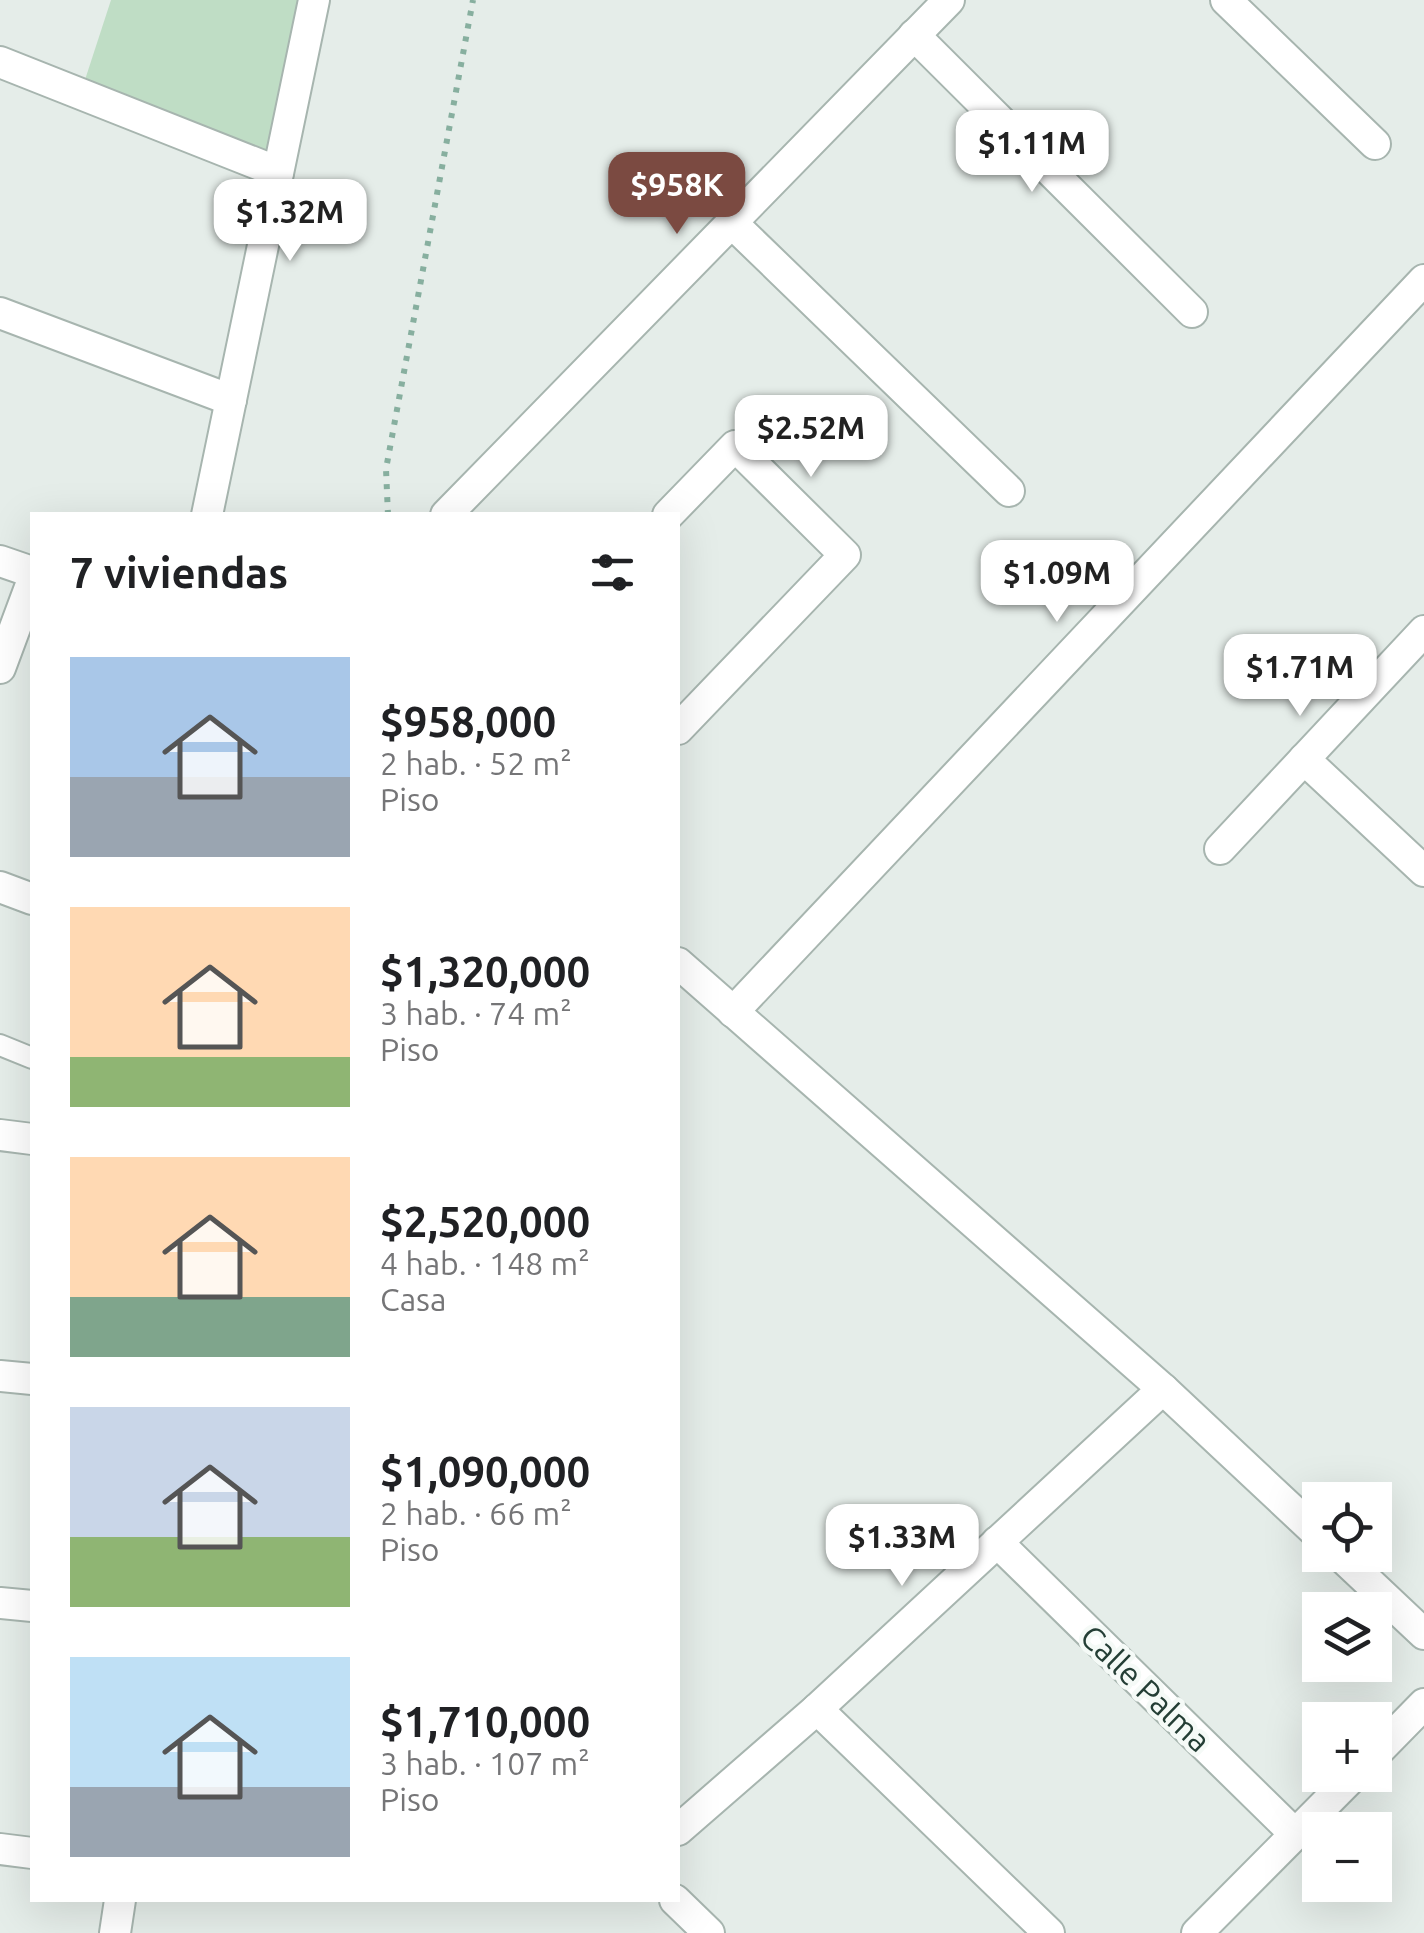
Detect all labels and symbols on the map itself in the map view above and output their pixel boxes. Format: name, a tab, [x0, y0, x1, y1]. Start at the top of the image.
pin: $1.11M	[951, 110, 1113, 195]
pin: $958K	[607, 152, 747, 237]
pin: $1.32M	[209, 179, 371, 264]
pin: $2.52M	[730, 395, 892, 480]
pin: $1.09M	[976, 540, 1138, 625]
pin: $1.71M	[1219, 634, 1381, 719]
pin: $1.33M	[821, 1504, 983, 1589]
street label: Calle Palma	[1074, 1618, 1218, 1758]

